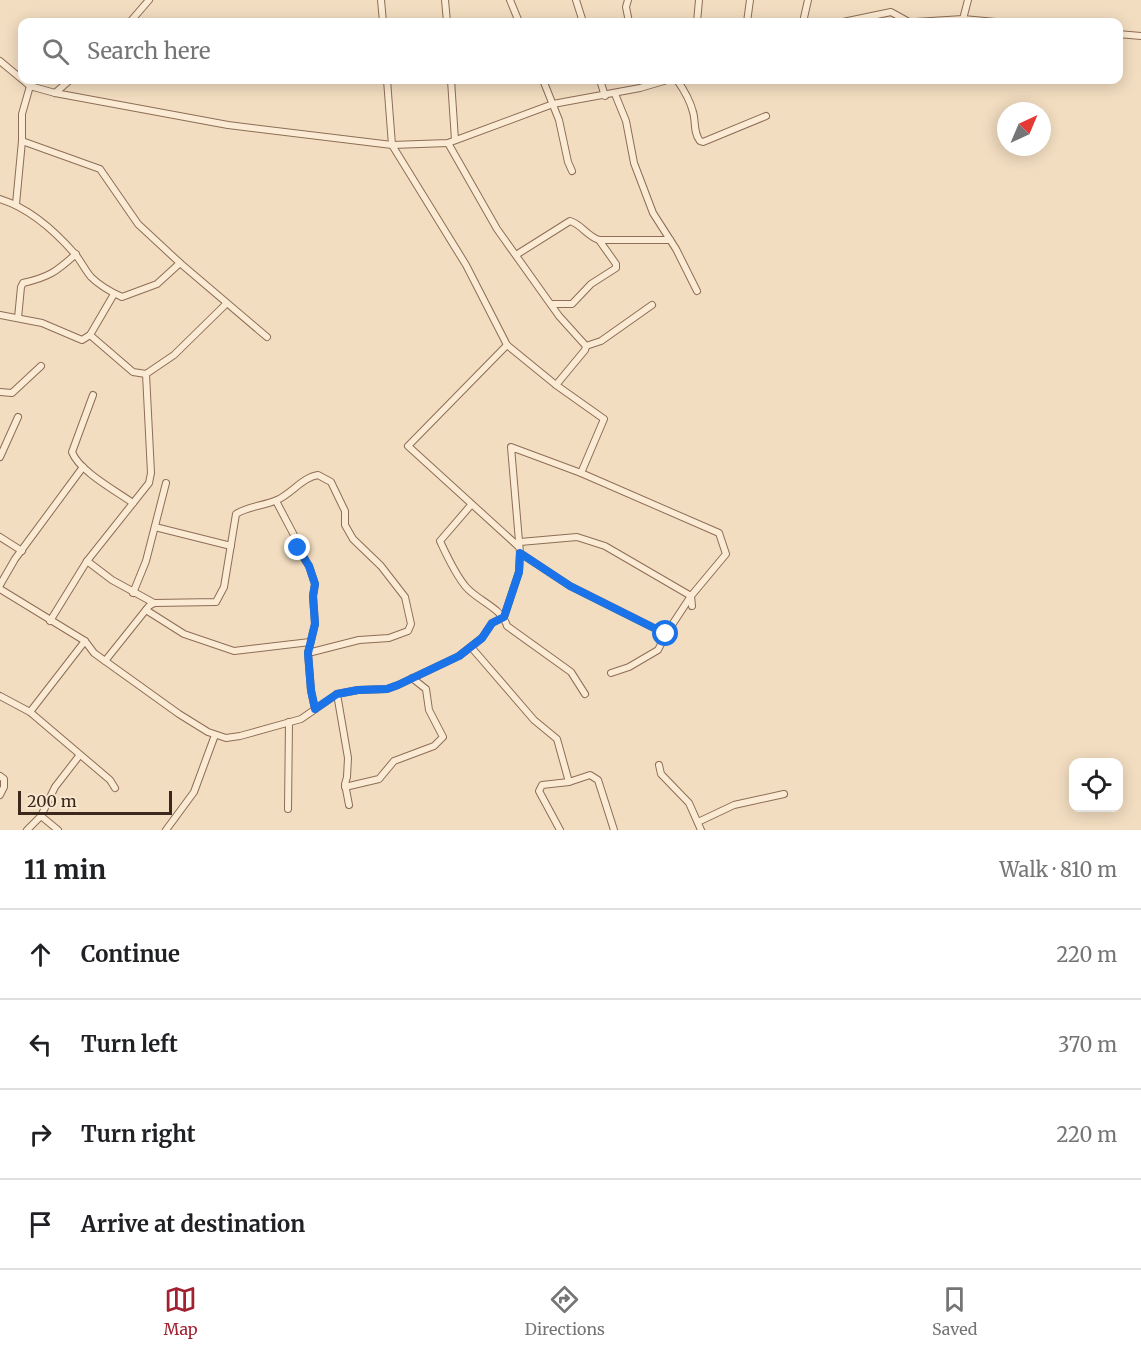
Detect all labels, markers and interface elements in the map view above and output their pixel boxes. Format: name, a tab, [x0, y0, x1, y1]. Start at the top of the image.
search box	[18, 18, 1123, 84]
icon: search	[39, 35, 72, 68]
text: Search here	[87, 37, 210, 65]
north arrow	[997, 102, 1051, 156]
route end	[284, 534, 310, 560]
route start	[652, 620, 678, 646]
map controls	[1069, 758, 1123, 812]
button: locate	[1069, 758, 1123, 812]
scale bar	[18, 788, 172, 816]
text: 200 m	[27, 791, 77, 811]
text: 11 min	[24, 853, 106, 886]
text: Walk · 810 m	[999, 857, 1117, 882]
icon: ahead	[24, 938, 57, 971]
text: Continue	[81, 940, 180, 968]
text: 220 m	[1057, 942, 1117, 967]
icon: left	[24, 1028, 57, 1061]
text: Turn left	[81, 1030, 178, 1058]
text: 370 m	[1058, 1032, 1117, 1057]
icon: right	[24, 1118, 57, 1151]
text: Turn right	[81, 1120, 195, 1148]
text: 220 m	[1057, 1122, 1117, 1147]
icon: arrive	[24, 1208, 57, 1241]
text: Arrive at destination	[81, 1210, 305, 1238]
tab: Map	[164, 1283, 198, 1339]
tab: Directions	[525, 1283, 605, 1339]
tab: Saved	[932, 1283, 977, 1339]

